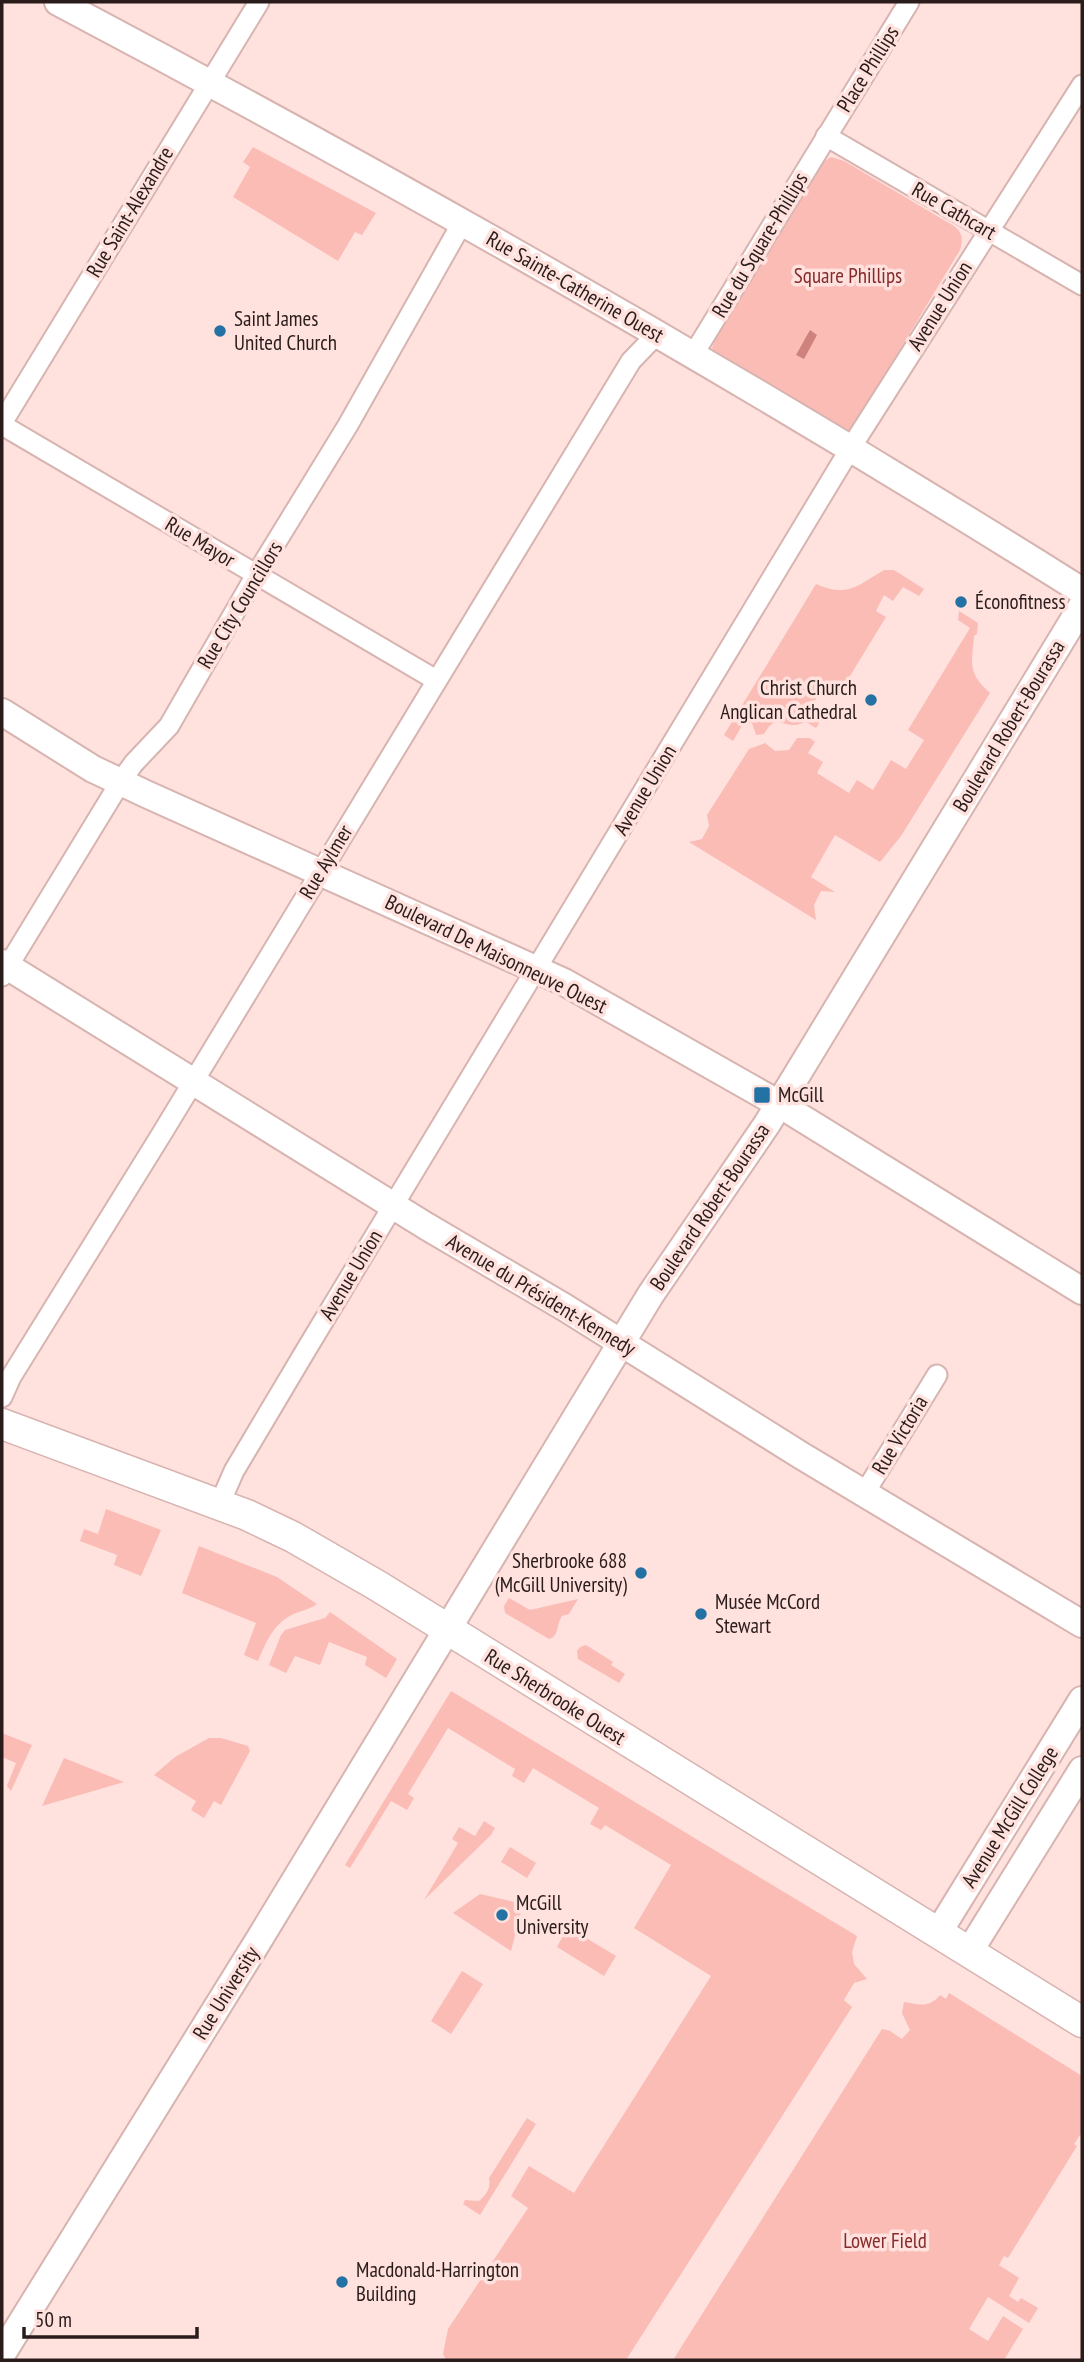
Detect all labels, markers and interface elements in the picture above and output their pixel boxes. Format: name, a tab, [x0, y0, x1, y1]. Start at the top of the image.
street label: Place Phillips	[830, 21, 905, 117]
street label: Rue Saint-Alexandre	[80, 141, 179, 282]
street label: Rue du Square-Phillips	[706, 167, 814, 322]
street label: Rue Cathcart	[907, 176, 1001, 246]
street label: Rue Sainte-Catherine Ouest	[482, 225, 669, 348]
street label: Avenue Union	[901, 256, 978, 356]
park label: Square Phillips	[794, 262, 902, 289]
place label: Saint James United Church	[234, 305, 337, 356]
marker: Saint James United Church	[212, 323, 228, 339]
street label: Rue Mayor	[160, 510, 240, 573]
street label: Rue City Councillors	[191, 536, 288, 673]
place label: Éconofitness	[975, 588, 1066, 615]
marker: Éconofitness	[953, 594, 969, 610]
street label: Boulevard Robert-Bourassa	[947, 635, 1071, 817]
place label: Christ Church Anglican Cathedral	[720, 674, 857, 725]
marker: Christ Church Anglican Cathedral	[863, 692, 879, 708]
street label: Avenue Union	[607, 740, 682, 840]
street label: Rue Aylmer	[293, 819, 358, 904]
street label: Boulevard De Maisonneuve Ouest	[381, 888, 612, 1019]
place label: McGill	[778, 1081, 824, 1108]
marker: McGill	[752, 1085, 772, 1105]
street label: Boulevard Robert-Bourassa	[644, 1118, 776, 1295]
street label: Avenue Union	[313, 1225, 388, 1325]
street label: Avenue du Président-Kennedy	[442, 1227, 641, 1362]
street label: Rue Victoria	[866, 1391, 934, 1479]
place label: Sherbrooke 688 (McGill University)	[495, 1547, 627, 1598]
marker: Sherbrooke 688 (McGill University)	[633, 1565, 649, 1581]
place label: Musée McCord Stewart	[715, 1588, 820, 1639]
marker: Musée McCord Stewart	[693, 1606, 709, 1622]
street label: Rue Sherbrooke Ouest	[480, 1642, 631, 1751]
street label: Avenue McGill College	[955, 1741, 1064, 1892]
place label: McGill University	[516, 1889, 589, 1940]
marker: McGill University	[494, 1907, 510, 1923]
street label: Rue University	[186, 1941, 265, 2044]
park label: Lower Field	[843, 2227, 927, 2254]
place label: Macdonald-Harrington Building	[356, 2256, 519, 2307]
marker: Macdonald-Harrington Building	[334, 2274, 350, 2290]
scale bar	[24, 2296, 198, 2340]
text: 50 m	[35, 2306, 72, 2333]

